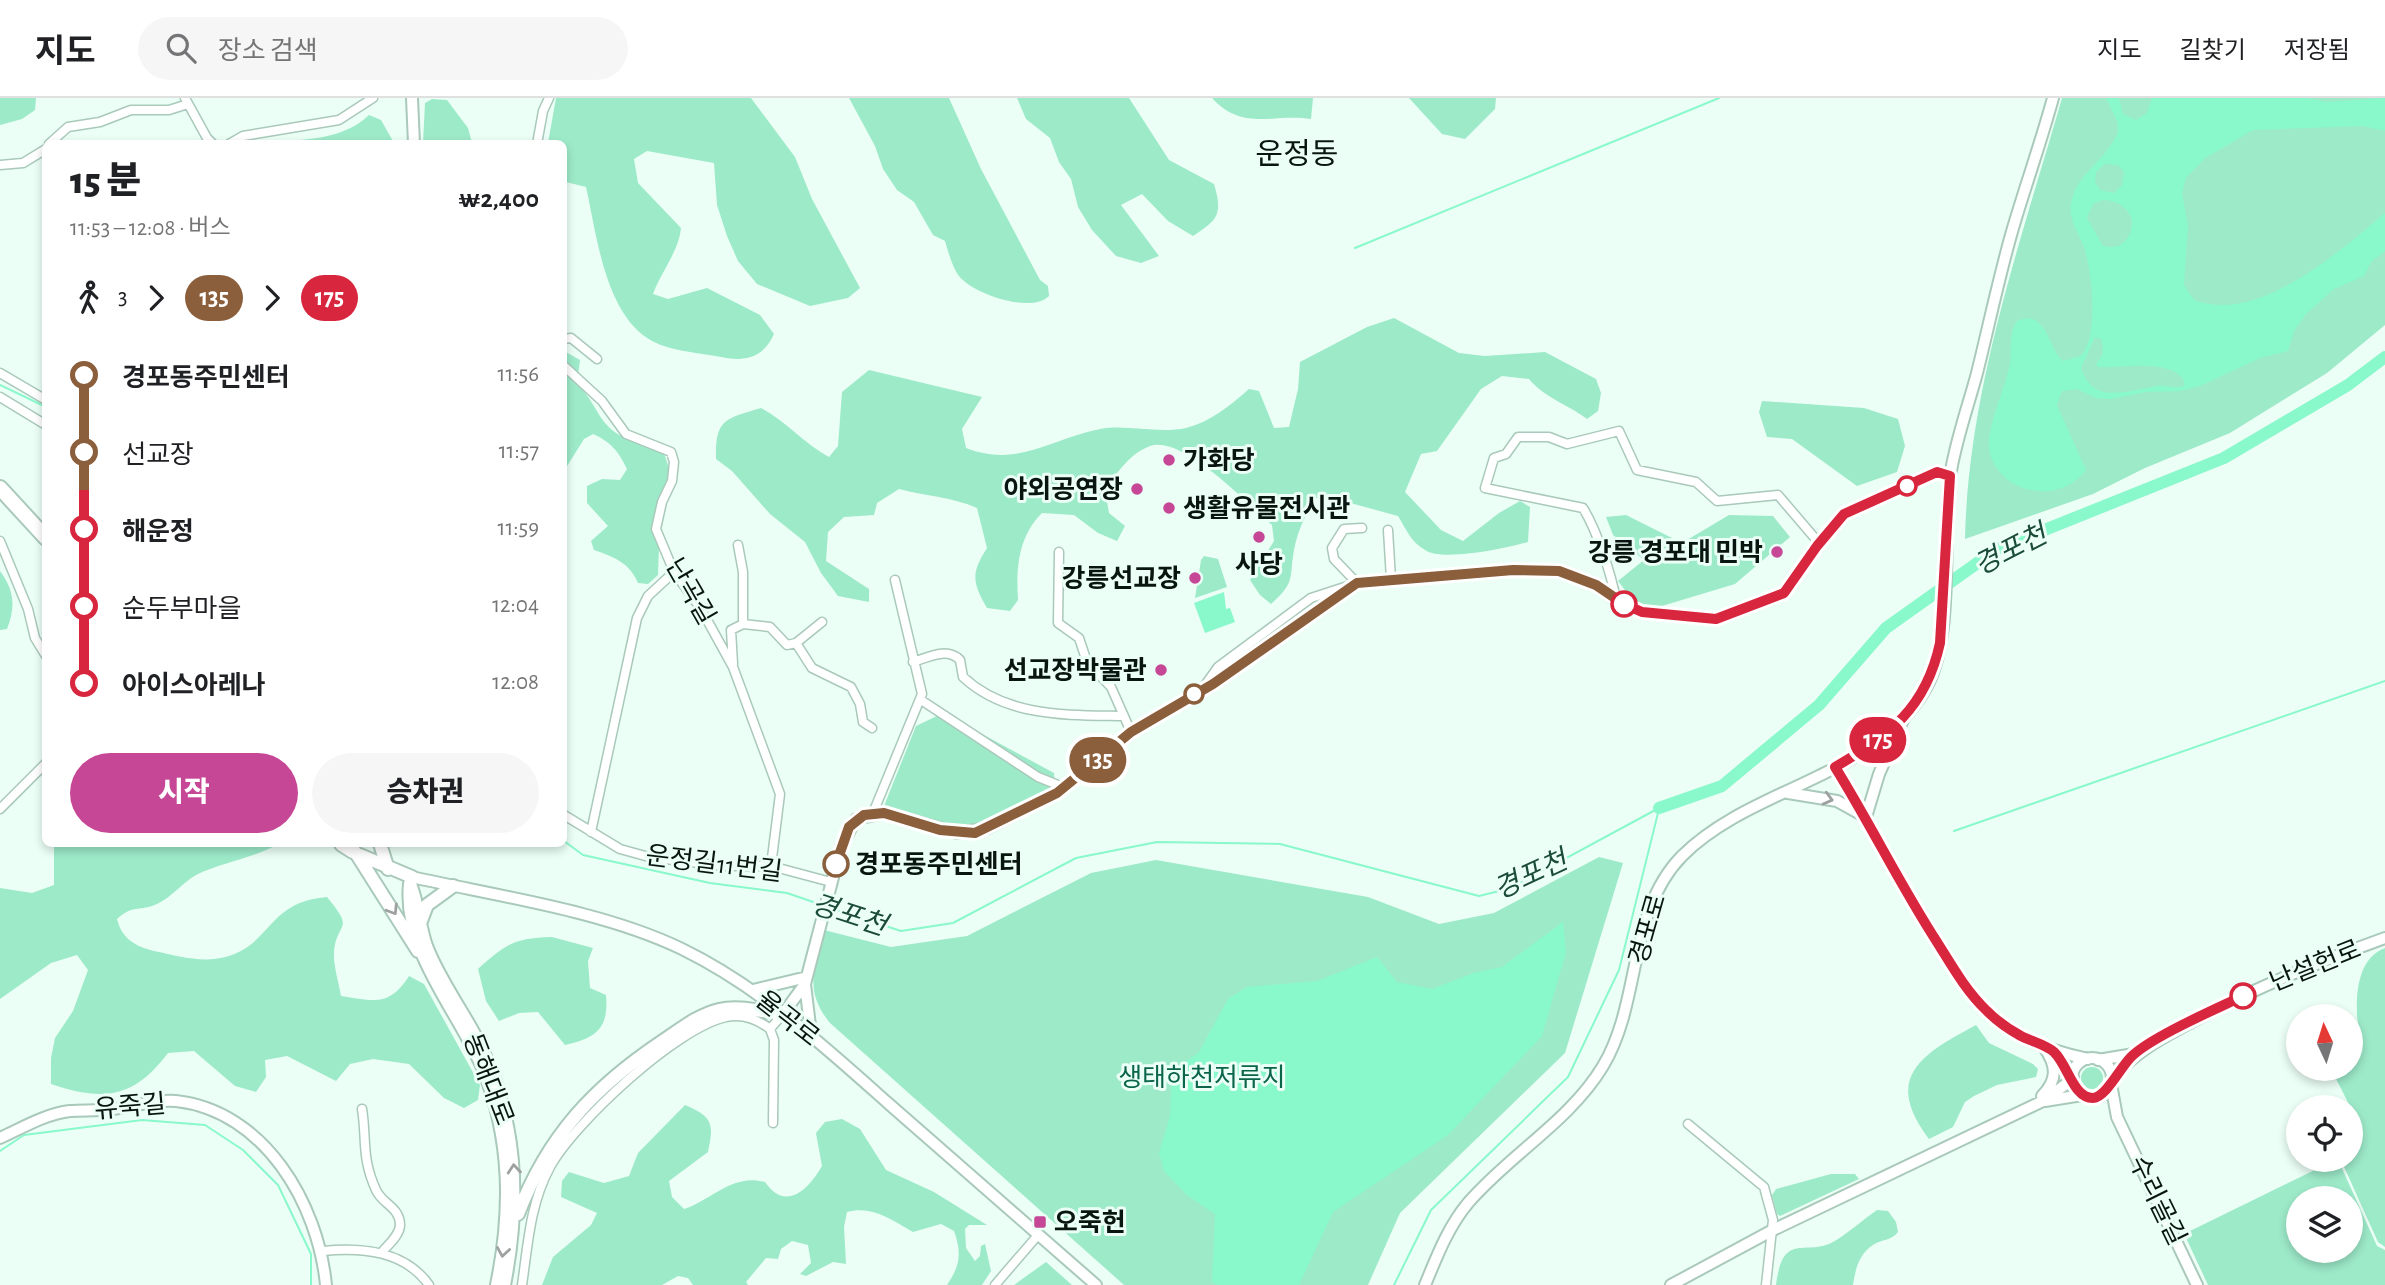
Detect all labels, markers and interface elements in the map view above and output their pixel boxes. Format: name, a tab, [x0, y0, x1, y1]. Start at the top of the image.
search box	[138, 17, 628, 80]
icon: search	[162, 29, 200, 67]
text: 지도	[35, 36, 96, 69]
text: 장소 검색	[218, 38, 318, 64]
text: 지도	[2097, 39, 2142, 63]
text: 길찾기	[2180, 39, 2246, 63]
text: 저장됨	[2284, 39, 2350, 63]
district label: 운정동	[1256, 139, 1338, 170]
text: 15 분	[70, 163, 141, 201]
text: ₩2,400	[458, 186, 539, 212]
text: 11:53 – 12:08 · 버스	[70, 217, 231, 240]
icon: walk	[70, 279, 108, 317]
icon: forward	[137, 279, 175, 317]
icon: forward	[253, 279, 291, 317]
text: 3	[118, 286, 127, 309]
text: 135	[199, 286, 229, 310]
text: 175	[315, 286, 344, 310]
text: 11:56	[497, 363, 539, 386]
text: 경포동주민센터	[122, 365, 289, 391]
text: 11:57	[499, 440, 539, 463]
text: 선교장	[122, 442, 194, 468]
place label: 가화당	[1183, 446, 1255, 474]
marker: 가화당	[1161, 452, 1177, 468]
place label: 야외공연장	[1003, 475, 1123, 503]
unlabelled marker	[1897, 476, 1917, 496]
marker: 야외공연장	[1129, 481, 1145, 497]
place label: 생활유물전시관	[1183, 494, 1351, 522]
marker: 생활유물전시관	[1161, 500, 1177, 516]
text: 11:59	[497, 517, 539, 540]
water label: 경포천	[1969, 518, 2055, 581]
text: 해운정	[122, 519, 194, 545]
marker: 사당	[1251, 529, 1267, 545]
place label: 강릉 경포대 민박	[1588, 539, 1763, 566]
marker: 강릉 경포대 민박	[1769, 544, 1785, 560]
place label: 사당	[1235, 551, 1283, 578]
street label: 난곡길	[661, 553, 720, 629]
place label: 강릉선교장	[1061, 565, 1181, 592]
marker: 강릉선교장	[1187, 570, 1203, 586]
unlabelled marker	[1611, 591, 1637, 617]
text: 12:04	[492, 594, 539, 617]
text: 순두부마을	[122, 596, 242, 622]
place label: 선교장박물관	[1003, 657, 1147, 684]
marker: 선교장박물관	[1153, 662, 1169, 678]
text: 12:08	[492, 671, 539, 694]
text: 아이스아레나	[122, 673, 266, 699]
unlabelled marker	[1184, 684, 1204, 704]
line badge: 175	[1838, 717, 1918, 763]
text: 175	[1863, 728, 1893, 752]
line badge: 135	[1058, 737, 1138, 783]
text: 135	[1083, 748, 1113, 772]
button: 시작	[70, 753, 298, 833]
button: 승차권	[312, 753, 539, 833]
one-way arrow	[1821, 791, 1833, 805]
street label: 운정길11번길	[644, 842, 784, 885]
water label: 경포천	[1489, 844, 1575, 905]
marker: 경포동주민센터	[823, 851, 849, 877]
place label: 경포동주민센터	[855, 851, 1022, 878]
water label: 경포천	[807, 889, 893, 942]
street label: 경포로	[1625, 891, 1670, 967]
one-way arrow	[385, 903, 398, 916]
street label: 난설헌로	[2266, 935, 2365, 996]
unlabelled marker	[2230, 983, 2256, 1009]
street label: 율곡로	[751, 986, 824, 1051]
north arrow	[2286, 1004, 2362, 1082]
map controls	[2286, 1004, 2363, 1263]
street label: 동해대로	[459, 1030, 518, 1129]
park label: 생태하천저류지	[1118, 1064, 1286, 1091]
street label: 유죽길	[93, 1090, 167, 1123]
button: locate	[2286, 1095, 2363, 1172]
street label: 수리골길	[2124, 1151, 2191, 1249]
one-way arrow	[507, 1163, 522, 1174]
button: layers	[2286, 1186, 2363, 1263]
place label: 오죽헌	[1054, 1209, 1126, 1236]
marker: 오죽헌	[1032, 1214, 1048, 1230]
one-way arrow	[496, 1246, 511, 1258]

